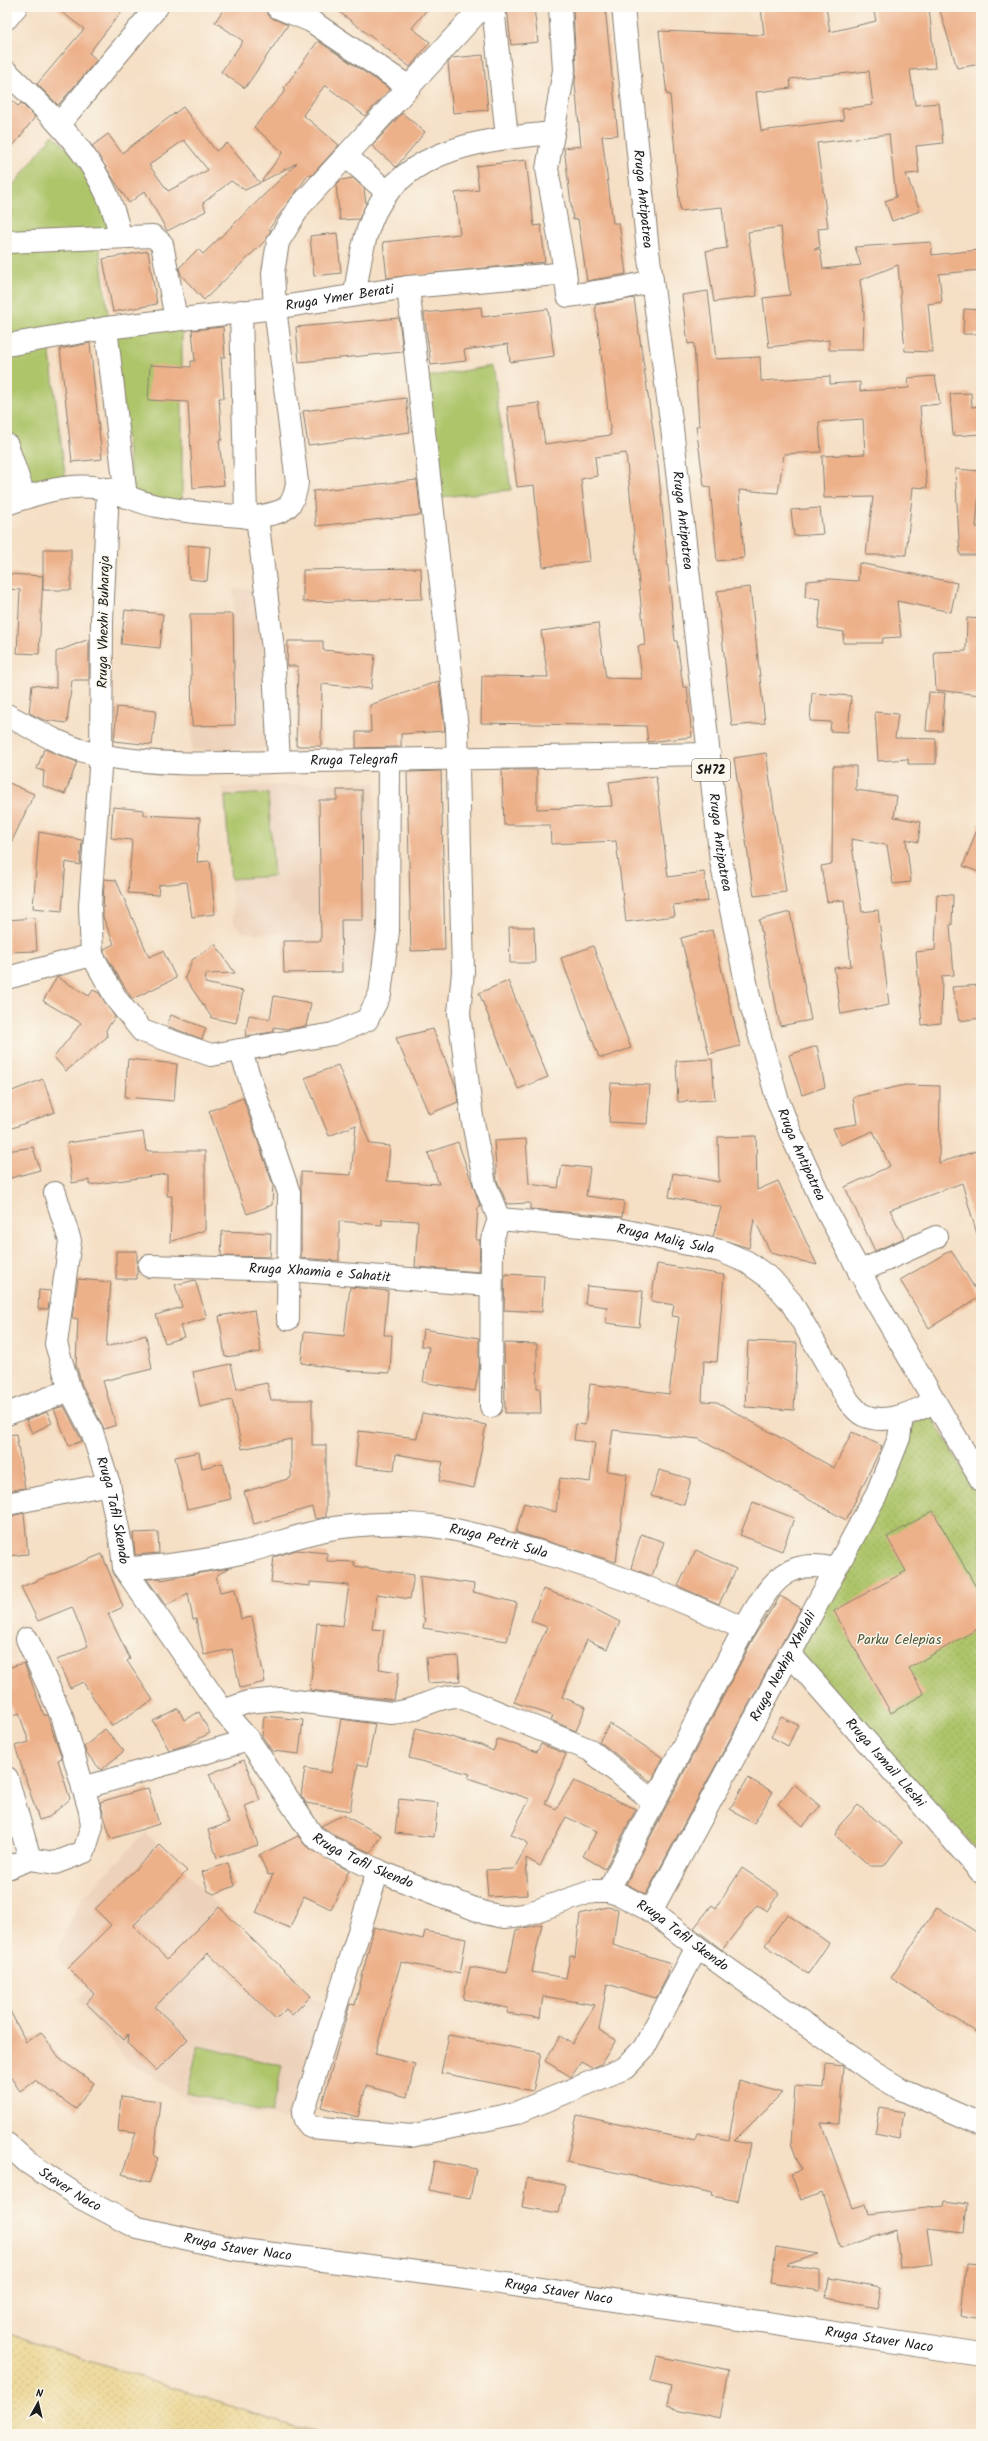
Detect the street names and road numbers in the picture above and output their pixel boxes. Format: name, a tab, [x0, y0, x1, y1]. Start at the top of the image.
street label: Rruga Antipatrea	[627, 148, 659, 250]
street label: Rruga Ymer Berati	[284, 278, 396, 317]
street label: Rruga Antipatrea	[666, 470, 699, 571]
street label: Rruga Vhexhi Buharaja	[92, 555, 116, 689]
street label: Rruga Telegrafi	[310, 749, 398, 772]
road number: SH72	[692, 759, 730, 781]
street label: Rruga Antipatrea	[702, 792, 738, 894]
street label: Rruga Antipatrea	[771, 1105, 831, 1205]
street label: Rruga Maliq Sula	[615, 1218, 716, 1260]
street label: Rruga Xhamia e Sahatit	[249, 1258, 392, 1289]
street label: Rruga Tafil Skendo	[90, 1453, 135, 1565]
street label: Rruga Petrit Sula	[447, 1518, 550, 1565]
street label: Rruga Nexhip Xhelali	[744, 1607, 822, 1726]
street label: Rruga Ismail Lleshi	[840, 1713, 931, 1813]
street label: Rruga Tafil Skendo	[308, 1827, 417, 1895]
street label: Rruga Tafil Skendo	[632, 1894, 733, 1977]
street label: Staver Naco	[34, 2162, 105, 2218]
street label: Rruga Staver Naco	[182, 2227, 293, 2267]
street label: Rruga Staver Naco	[503, 2273, 614, 2311]
street label: Rruga Staver Naco	[824, 2321, 935, 2359]

